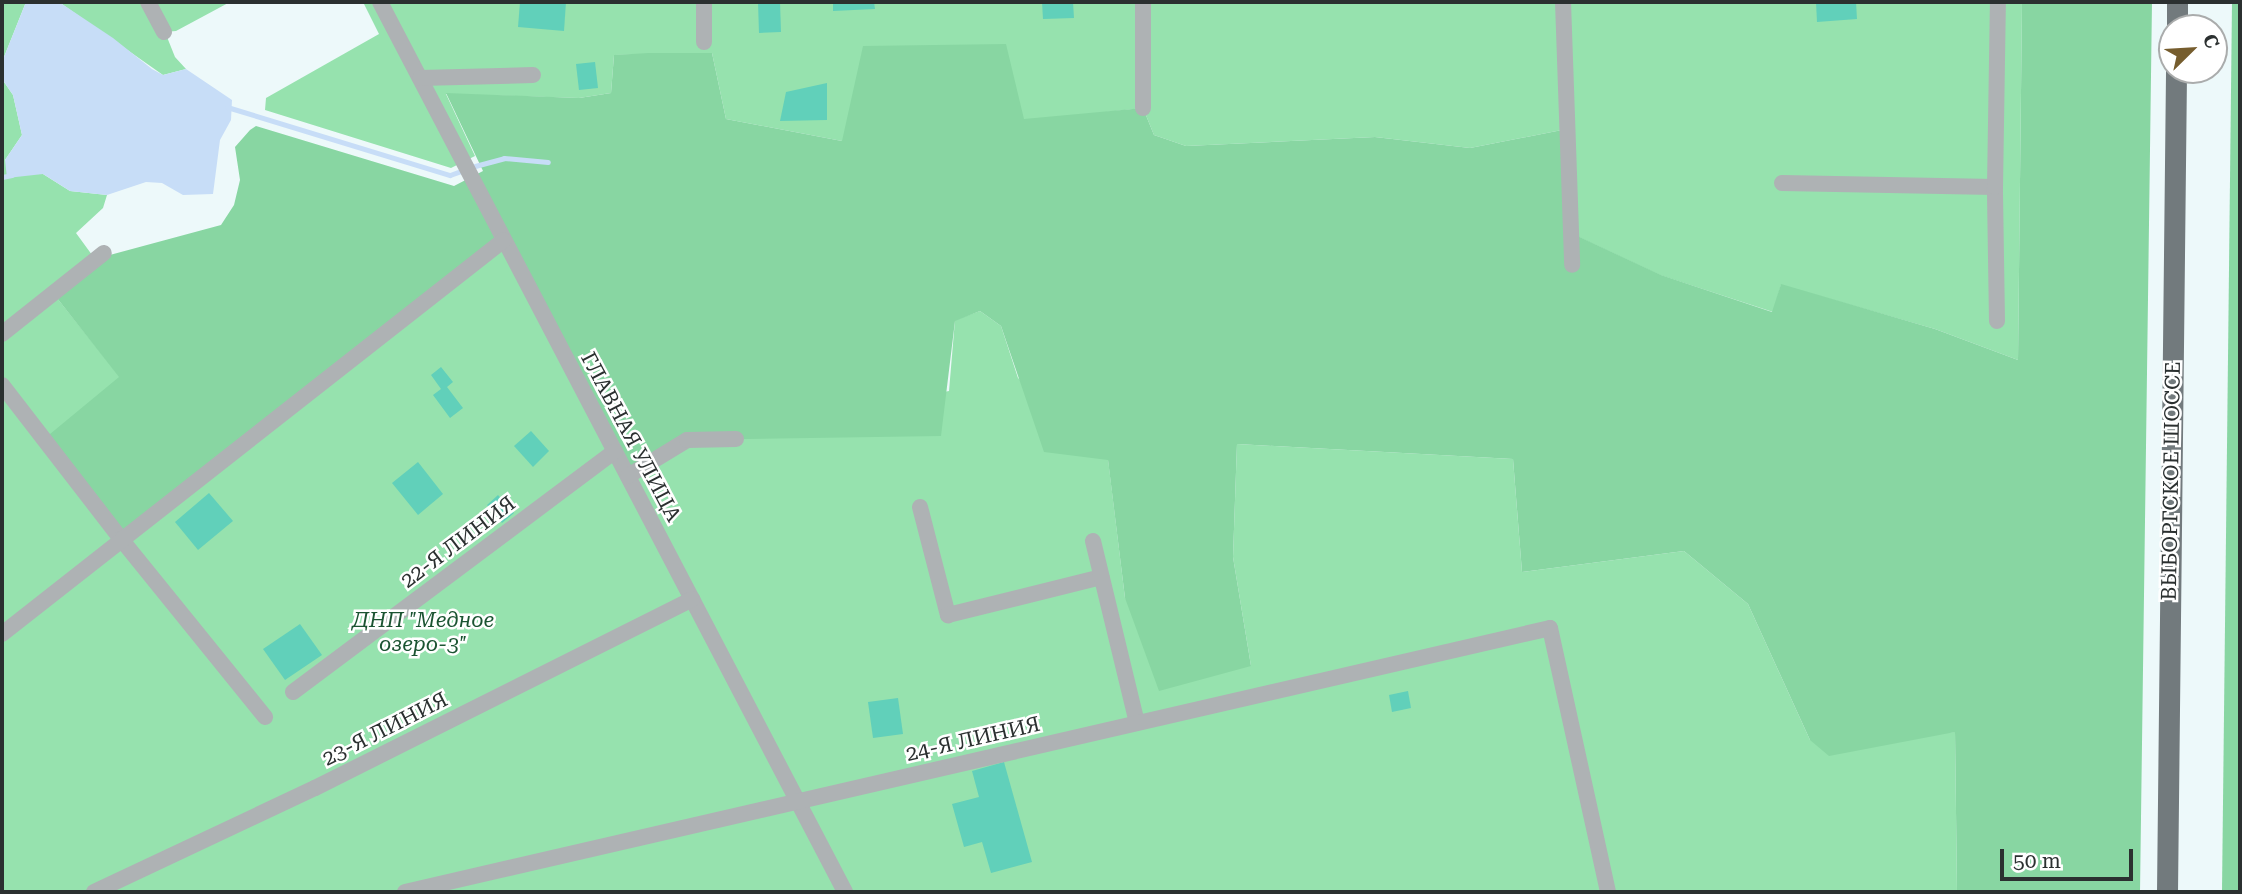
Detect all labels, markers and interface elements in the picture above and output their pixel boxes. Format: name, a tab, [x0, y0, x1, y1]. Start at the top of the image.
north arrow	[2158, 14, 2228, 84]
text: С	[2198, 30, 2224, 52]
street label: ГЛАВНАЯ УЛИЦА	[576, 348, 686, 526]
street label: ВЫБОРГСКОЕ ШОССЕ	[2156, 361, 2186, 601]
street label: 22-Я ЛИНИЯ	[396, 491, 520, 593]
park label: ДНП "Медное озеро-3"	[352, 607, 494, 657]
street label: 23-Я ЛИНИЯ	[318, 687, 452, 771]
street label: 24-Я ЛИНИЯ	[903, 711, 1043, 767]
scale bar	[2004, 834, 2137, 878]
text: 50 m	[2013, 849, 2061, 873]

